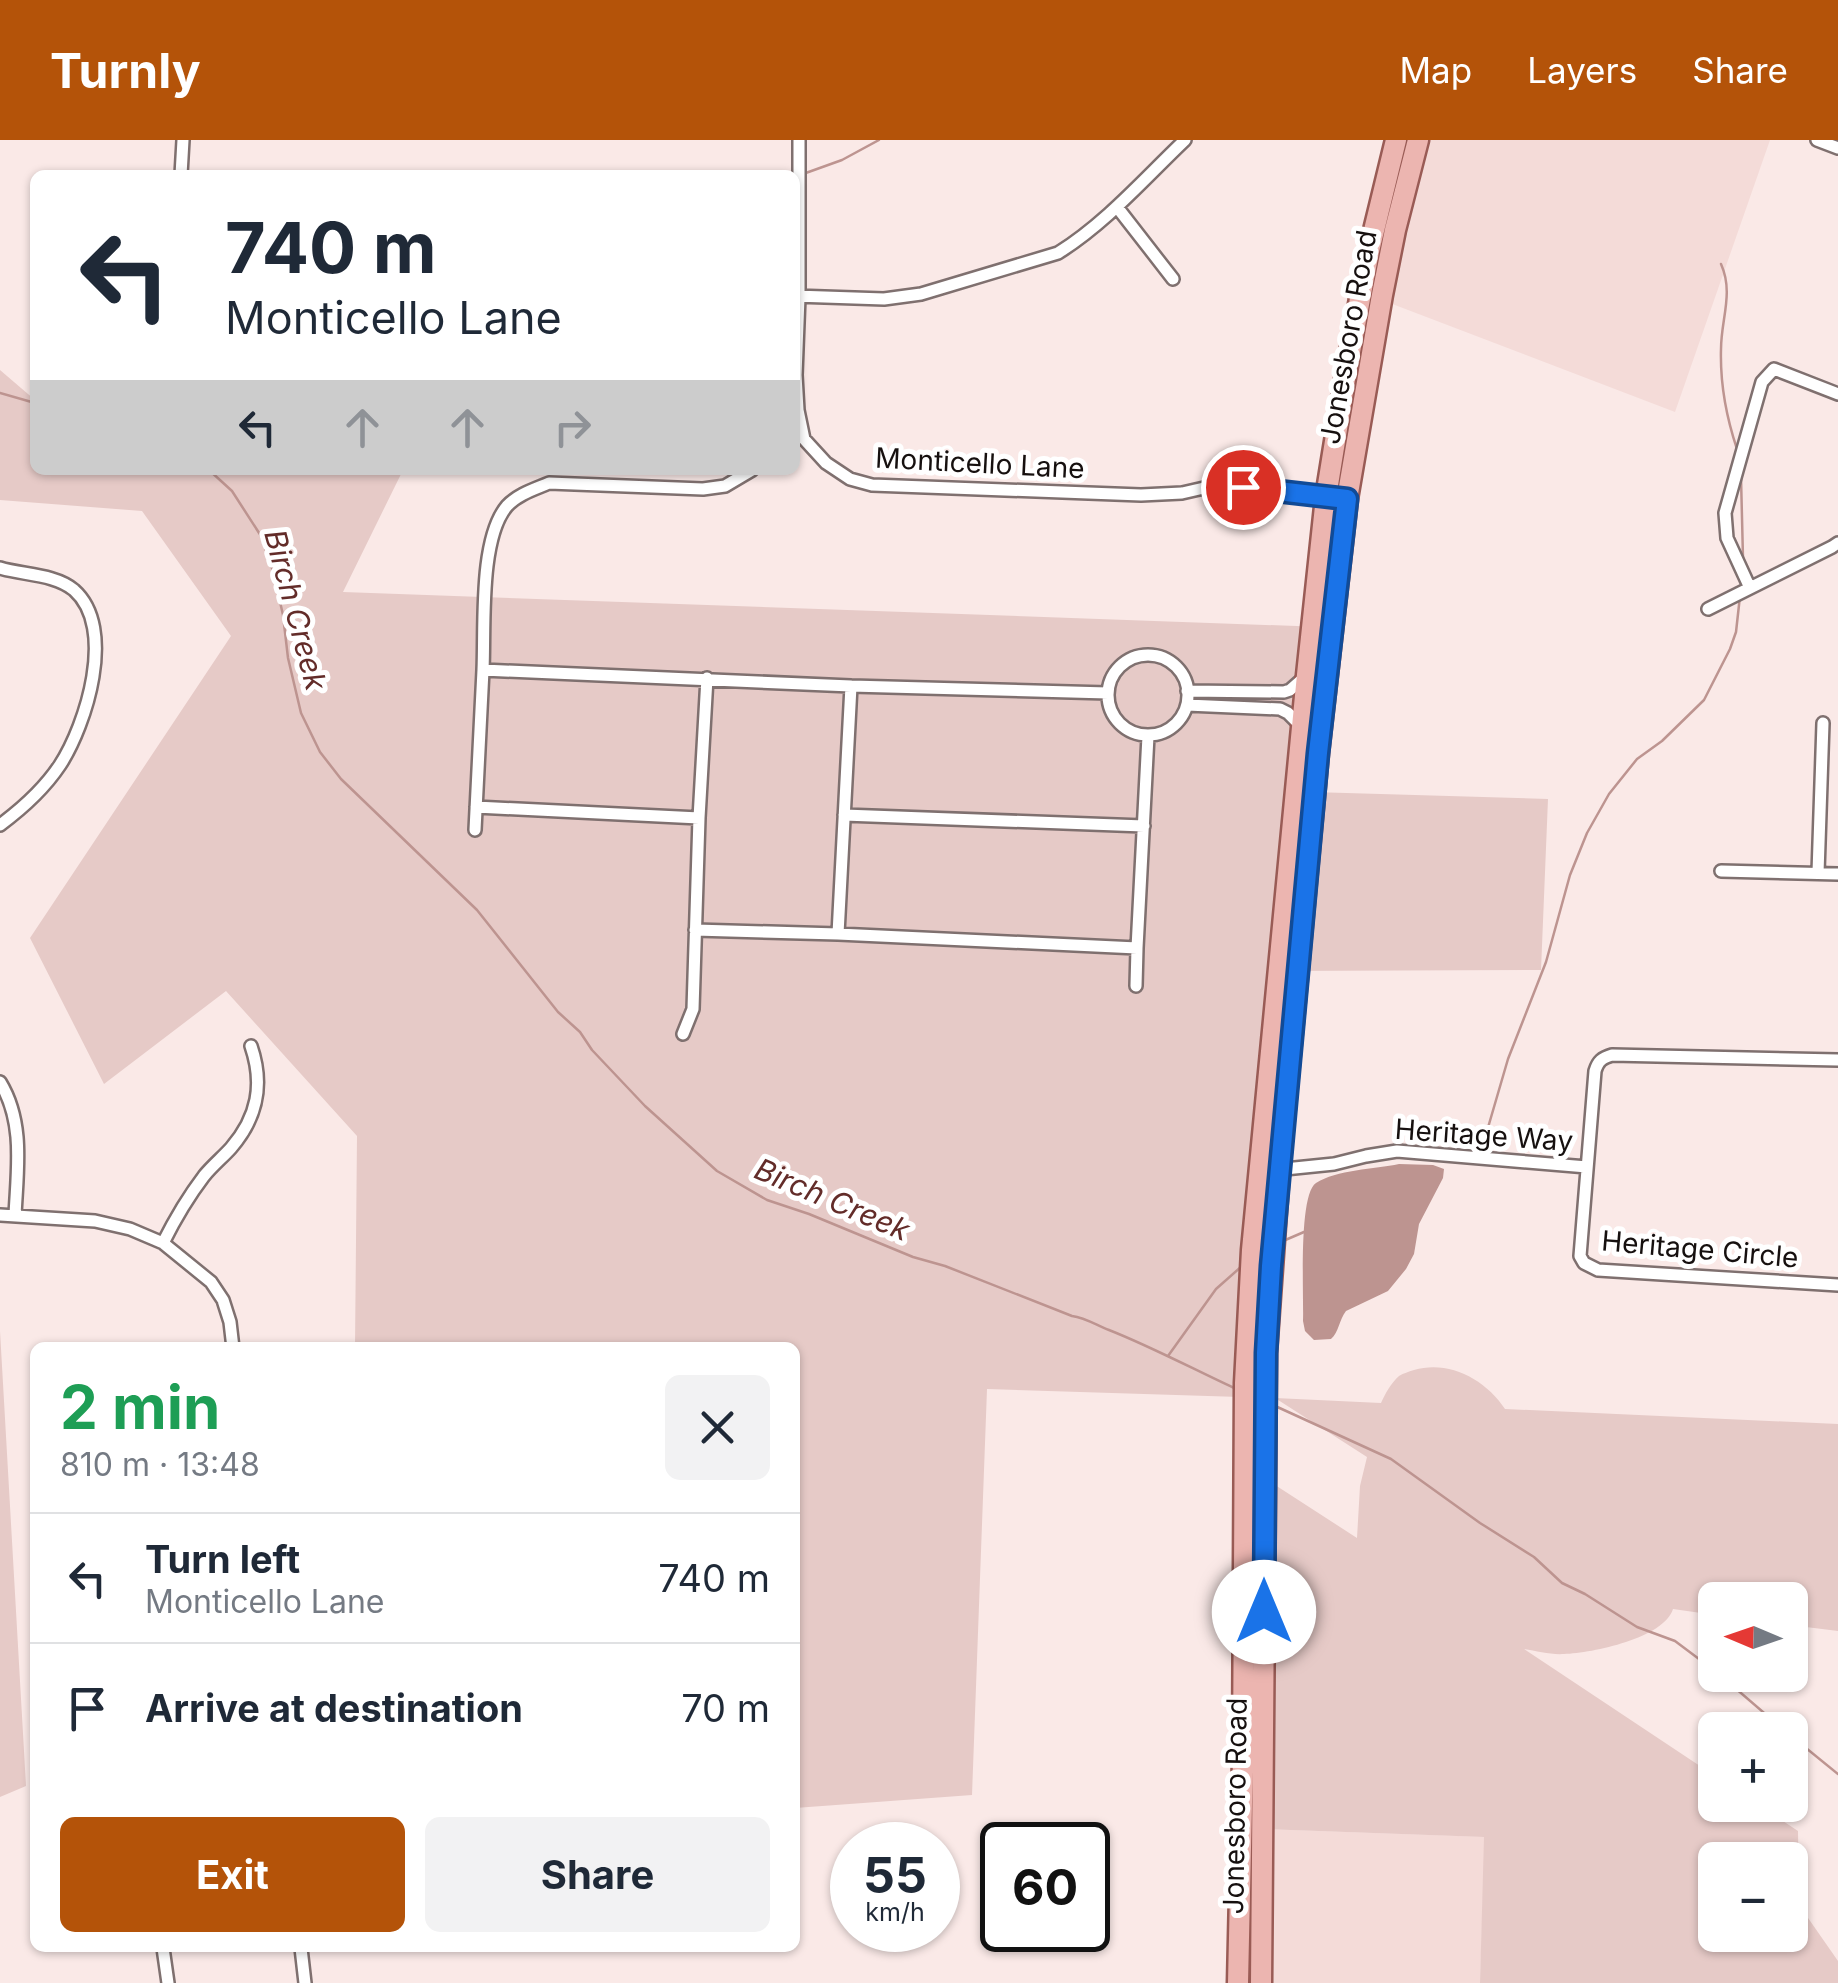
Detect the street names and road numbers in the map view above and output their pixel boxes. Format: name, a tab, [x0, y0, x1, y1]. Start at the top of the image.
street label: Jonesboro Road	[1312, 227, 1384, 447]
street label: Monticello Lane	[874, 441, 1086, 485]
street label: Heritage Way	[1394, 1112, 1574, 1158]
street label: Heritage Circle	[1600, 1223, 1800, 1275]
street label: Jonesboro Road	[1216, 1697, 1254, 1915]

